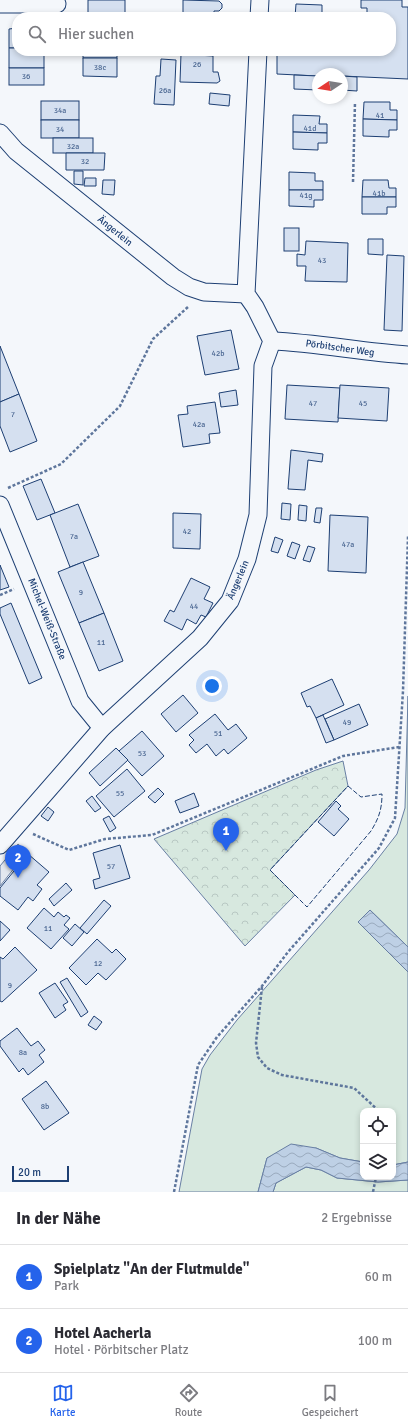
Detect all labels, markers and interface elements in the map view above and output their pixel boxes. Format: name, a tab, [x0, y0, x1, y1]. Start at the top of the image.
search box	[12, 12, 396, 56]
icon: search	[26, 23, 48, 45]
text: Hier suchen	[58, 25, 134, 43]
house number: 26	[193, 59, 201, 69]
house number: 38c	[94, 62, 106, 72]
north arrow	[312, 68, 348, 104]
house number: 36	[22, 71, 30, 81]
house number: 26a	[159, 85, 171, 95]
house number: 34a	[54, 105, 66, 115]
house number: 41	[376, 110, 384, 120]
house number: 41d	[304, 123, 316, 133]
house number: 34	[56, 124, 65, 134]
house number: 32a	[67, 141, 79, 151]
house number: 32	[81, 156, 89, 166]
house number: 41b	[373, 188, 385, 198]
house number: 41g	[300, 190, 312, 200]
street label: Ängerlein	[95, 213, 135, 249]
house number: 43	[318, 255, 326, 265]
street label: Pörbitscher Weg	[305, 337, 375, 359]
house number: 42b	[212, 348, 224, 358]
house number: 47	[309, 398, 317, 408]
house number: 45	[359, 398, 367, 408]
house number: 7	[11, 409, 15, 419]
house number: 42a	[193, 419, 205, 429]
house number: 42	[183, 526, 191, 536]
house number: 7a	[70, 531, 78, 541]
house number: 47a	[342, 539, 354, 549]
street label: Ängerlein	[224, 559, 252, 601]
street label: Michel-Weiß-Straße	[25, 576, 69, 662]
house number: 9	[79, 587, 83, 597]
house number: 44	[190, 601, 199, 611]
house number: 11	[97, 637, 105, 647]
your location	[202, 676, 222, 696]
house number: 49	[343, 717, 351, 727]
house number: 51	[214, 728, 222, 738]
house number: 53	[138, 748, 146, 758]
house number: 55	[116, 788, 124, 798]
pin: 1	[213, 818, 239, 851]
pin: 2	[5, 845, 31, 878]
house number: 57	[107, 861, 115, 871]
house number: 11	[44, 923, 52, 933]
house number: 12	[94, 958, 102, 968]
house number: 9	[8, 980, 12, 990]
house number: 8a	[19, 1047, 27, 1057]
house number: 8b	[41, 1101, 49, 1111]
map controls	[360, 1108, 396, 1180]
button: locate	[360, 1108, 396, 1144]
button: layers	[360, 1144, 396, 1180]
scale bar	[12, 1164, 69, 1183]
text: 20 m	[18, 1166, 41, 1179]
text: In der Nähe	[16, 1208, 101, 1229]
text: 2 Ergebnisse	[321, 1210, 392, 1226]
text: Spielplatz "An der Flutmulde"	[54, 1260, 249, 1278]
text: 1	[25, 1269, 33, 1285]
text: 60 m	[365, 1269, 392, 1285]
text: Park	[54, 1278, 79, 1294]
text: Hotel Aacherla	[54, 1324, 151, 1342]
text: 2	[25, 1333, 33, 1349]
text: 100 m	[358, 1333, 392, 1349]
text: Hotel · Pörbitscher Platz	[54, 1342, 189, 1358]
tab: Karte	[50, 1382, 75, 1419]
tab: Route	[175, 1382, 202, 1419]
tab: Gespeichert	[302, 1382, 358, 1419]

